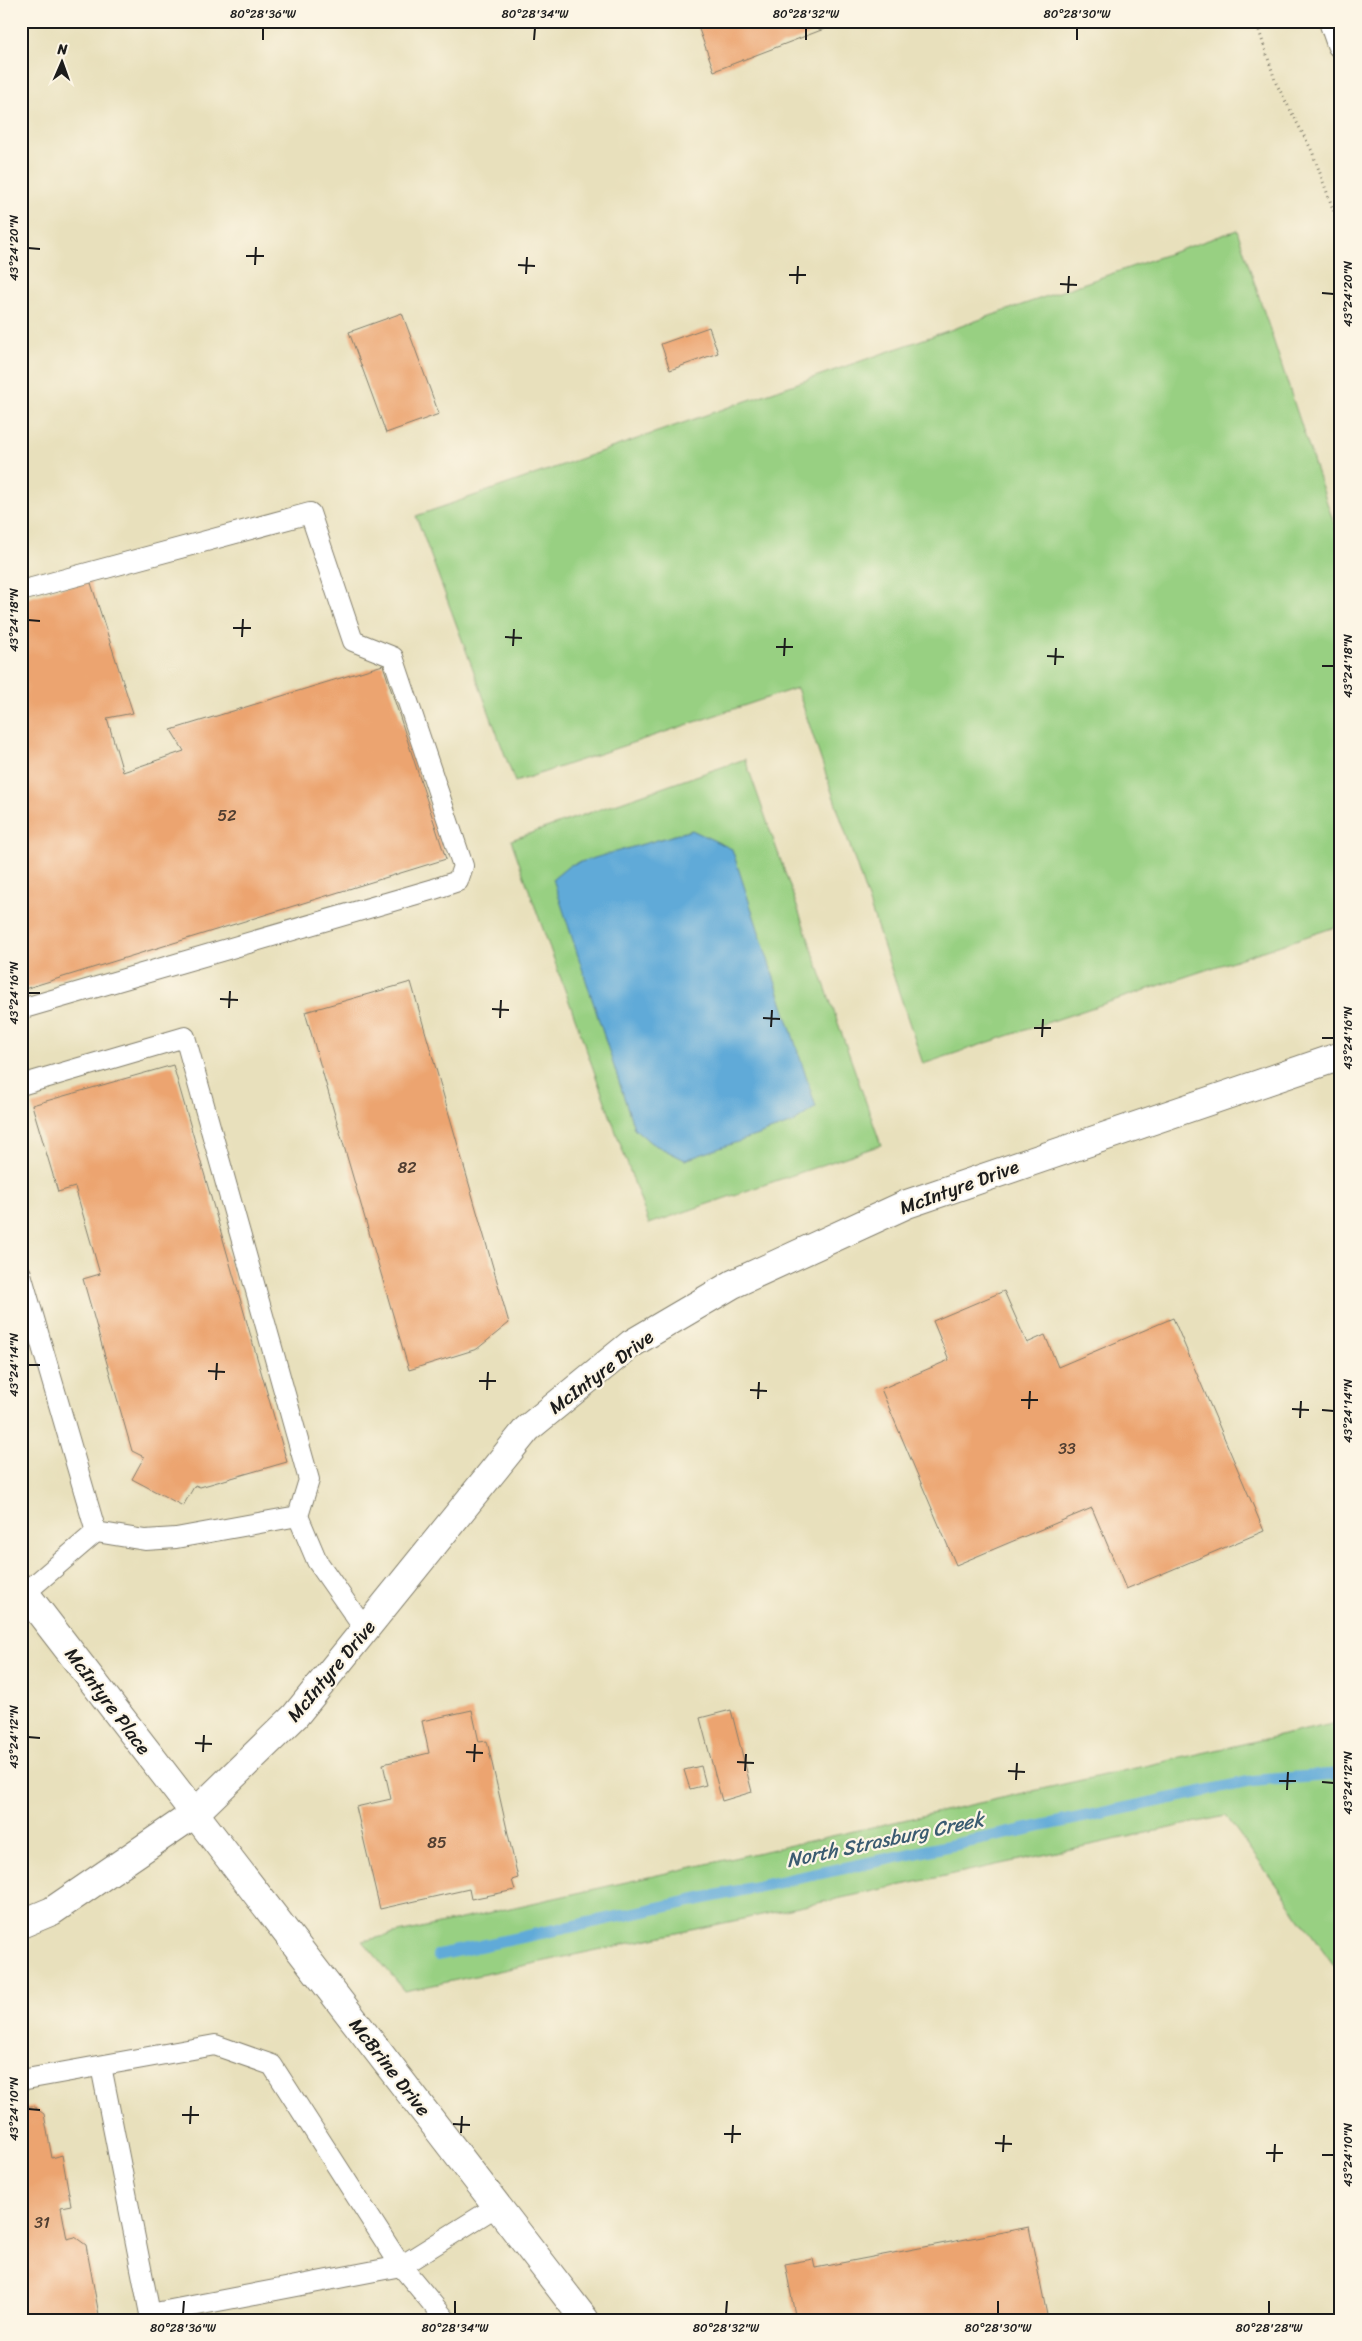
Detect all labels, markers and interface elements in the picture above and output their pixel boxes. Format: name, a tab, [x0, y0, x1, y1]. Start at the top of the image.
text: 80°28'36"W	[230, 3, 297, 25]
text: 80°28'34"W	[502, 3, 569, 25]
text: 80°28'32"W	[773, 3, 840, 25]
text: 80°28'30"W	[1044, 3, 1111, 25]
text: N	[56, 37, 68, 62]
north arrow	[38, 38, 88, 88]
text: 43°24'20"N	[3, 214, 25, 281]
text: 43°24'20"N	[1337, 260, 1359, 327]
text: 43°24'18"N	[3, 587, 25, 652]
text: 43°24'18"N	[1337, 633, 1359, 698]
house number: 52	[217, 801, 237, 830]
text: 43°24'16"N	[3, 961, 25, 1025]
text: 43°24'16"N	[1337, 1006, 1359, 1070]
street label: McIntyre Drive	[895, 1150, 1023, 1224]
house number: 82	[398, 1153, 416, 1182]
street label: McIntyre Drive	[541, 1321, 661, 1423]
text: 43°24'14"N	[3, 1332, 25, 1397]
text: 43°24'14"N	[1337, 1378, 1359, 1443]
house number: 33	[1058, 1434, 1076, 1463]
street label: McIntyre Drive	[278, 1612, 384, 1730]
street label: McIntyre Place	[56, 1640, 160, 1762]
text: 43°24'12"N	[3, 1705, 25, 1769]
text: 43°24'12"N	[1337, 1751, 1359, 1815]
water label: North Strasburg Creek	[783, 1802, 989, 1878]
house number: 85	[427, 1828, 447, 1857]
street label: McBrine Drive	[341, 2010, 440, 2124]
text: 43°24'10"N	[3, 2076, 25, 2141]
text: 43°24'10"N	[1337, 2122, 1359, 2187]
house number: 31	[34, 2208, 50, 2237]
text: 80°28'36"W	[150, 2317, 217, 2339]
text: 80°28'34"W	[422, 2317, 489, 2339]
text: 80°28'32"W	[693, 2317, 760, 2339]
text: 80°28'30"W	[965, 2317, 1032, 2339]
text: 80°28'28"W	[1236, 2317, 1303, 2339]

